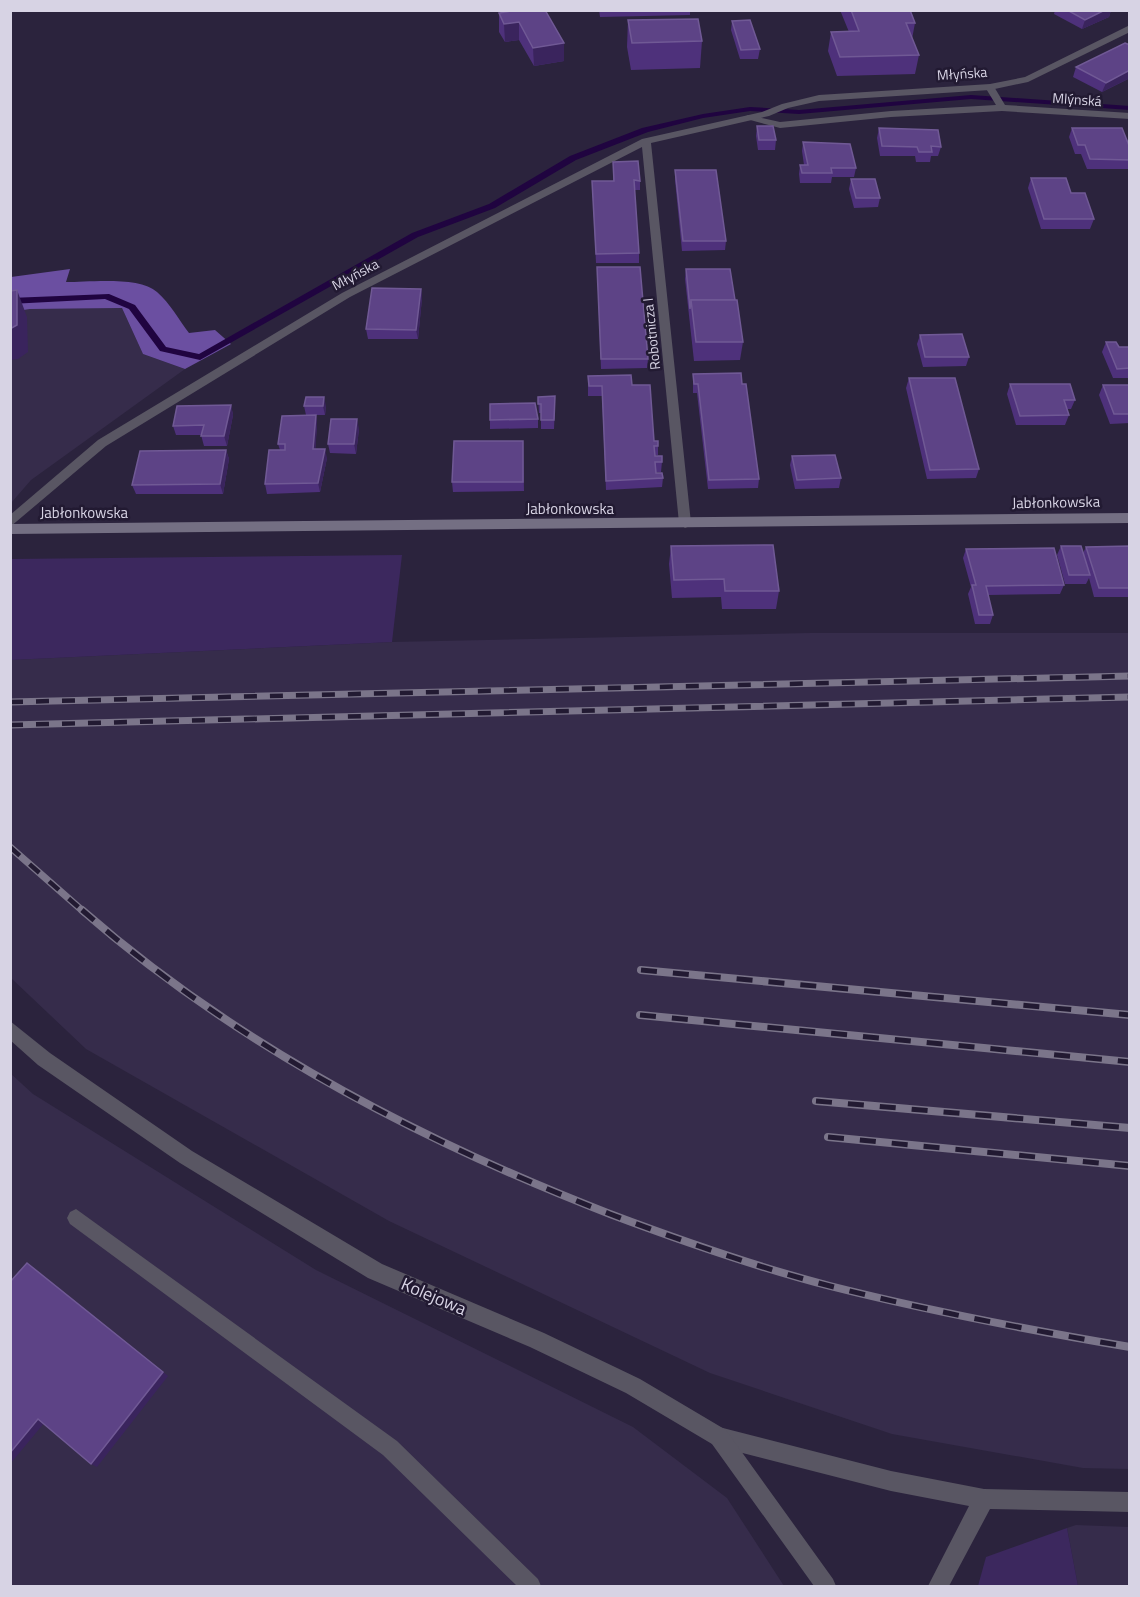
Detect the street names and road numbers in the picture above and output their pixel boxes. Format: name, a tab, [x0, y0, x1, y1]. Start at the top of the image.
street label: Młyńska	[936, 61, 988, 85]
street label: Mlýnská	[1052, 87, 1102, 111]
street label: Młyńska	[328, 253, 382, 295]
street label: Robotnicza I	[637, 297, 665, 371]
street label: Jabłonkowska	[1012, 490, 1101, 514]
street label: Jabłonkowska	[526, 497, 615, 520]
street label: Jabłonkowska	[40, 501, 129, 524]
street label: Kolejowa	[397, 1270, 471, 1322]

